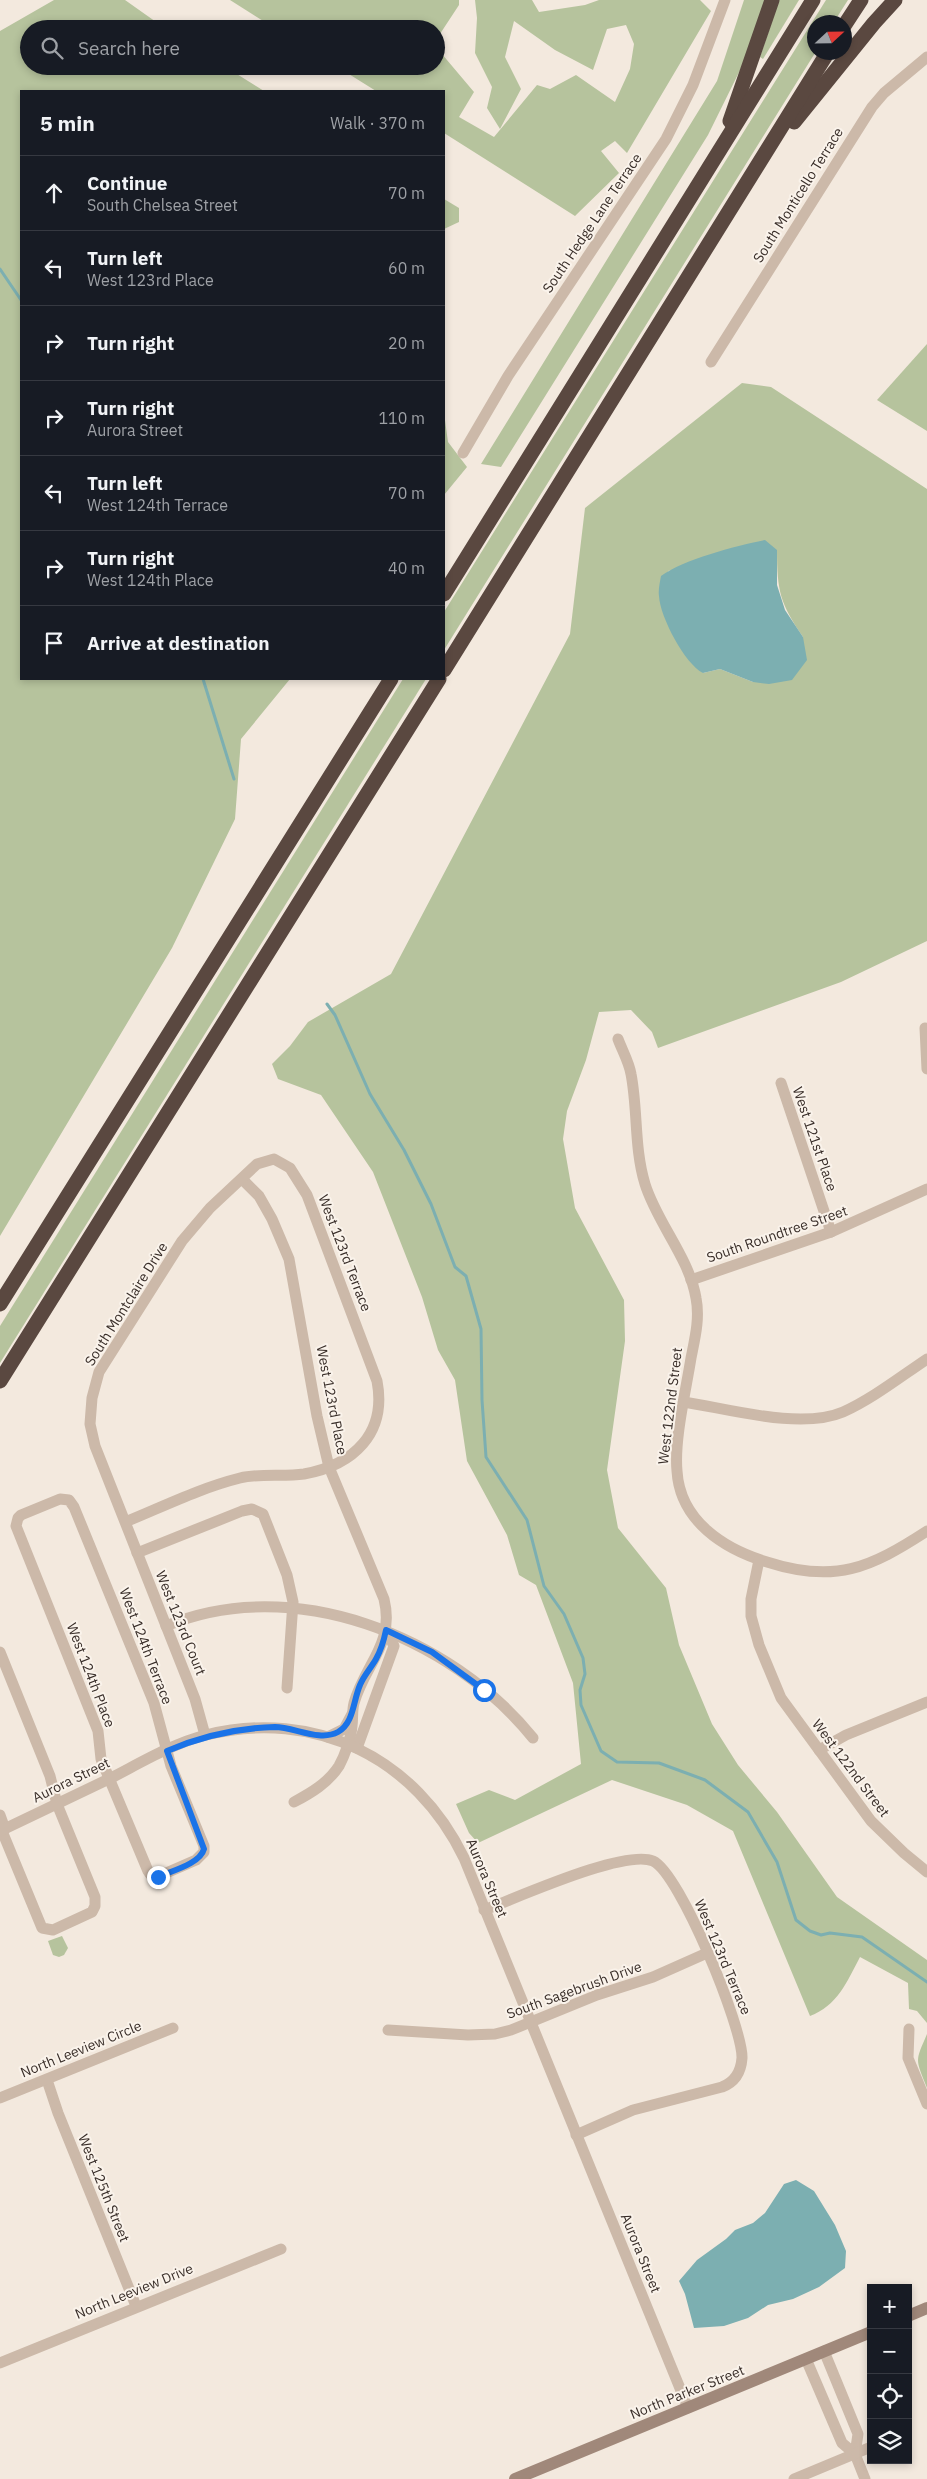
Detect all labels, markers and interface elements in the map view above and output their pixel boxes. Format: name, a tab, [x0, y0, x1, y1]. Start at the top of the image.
north arrow	[807, 15, 852, 60]
search box	[20, 20, 445, 75]
icon: search	[38, 34, 66, 62]
text: Search here	[78, 36, 180, 60]
text: 5 min	[40, 109, 95, 137]
text: Walk · 370 m	[330, 113, 425, 133]
street label: South Monticello Terrace	[749, 124, 847, 266]
street label: South Hedge Lane Terrace	[539, 149, 646, 296]
text: Continue	[87, 171, 167, 195]
icon: ahead	[40, 179, 68, 207]
text: 70 m	[388, 183, 425, 203]
text: South Chelsea Street	[87, 195, 238, 215]
text: Turn left	[87, 246, 163, 270]
icon: left	[40, 254, 68, 282]
text: 60 m	[388, 258, 425, 278]
text: West 123rd Place	[87, 270, 214, 290]
icon: right	[40, 329, 68, 357]
text: Turn right	[87, 331, 174, 355]
text: 20 m	[388, 333, 425, 353]
text: Turn right	[87, 396, 174, 420]
icon: right	[40, 404, 68, 432]
text: 110 m	[378, 408, 425, 428]
text: Aurora Street	[87, 420, 183, 440]
text: Turn left	[87, 471, 163, 495]
icon: left	[40, 479, 68, 507]
text: 70 m	[388, 483, 425, 503]
text: West 124th Terrace	[87, 495, 228, 515]
text: Turn right	[87, 546, 174, 570]
icon: right	[40, 554, 68, 582]
text: 40 m	[388, 558, 425, 578]
text: West 124th Place	[87, 570, 213, 590]
icon: arrive	[40, 629, 68, 657]
text: Arrive at destination	[87, 631, 270, 655]
street label: West 121st Place	[789, 1084, 841, 1194]
street label: West 123rd Terrace	[314, 1192, 376, 1314]
street label: South Roundtree Street	[704, 1201, 850, 1267]
street label: South Montclaire Drive	[81, 1239, 172, 1369]
street label: West 123rd Place	[313, 1344, 351, 1456]
street label: West 122nd Street	[654, 1346, 686, 1466]
street label: West 123rd Court	[152, 1568, 210, 1678]
street label: West 124th Terrace	[115, 1585, 177, 1707]
street label: West 124th Place	[63, 1620, 119, 1730]
route start	[473, 1679, 496, 1702]
street label: West 122nd Street	[808, 1716, 894, 1821]
street label: Aurora Street	[29, 1753, 113, 1807]
street label: Aurora Street	[462, 1836, 512, 1920]
route end	[147, 1866, 170, 1889]
street label: West 123rd Terrace	[691, 1897, 756, 2018]
street label: South Sagebrush Drive	[504, 1957, 644, 2023]
street label: North Leeview Circle	[18, 2016, 145, 2082]
street label: West 125th Street	[74, 2131, 134, 2245]
street label: Aurora Street	[617, 2211, 665, 2295]
street label: North Leeview Drive	[72, 2259, 196, 2323]
map controls	[867, 2284, 912, 2464]
button: +	[867, 2284, 912, 2329]
button: −	[867, 2329, 912, 2374]
street label: North Parker Street	[627, 2361, 747, 2423]
button: locate	[867, 2374, 912, 2419]
button: layers	[867, 2419, 912, 2464]

